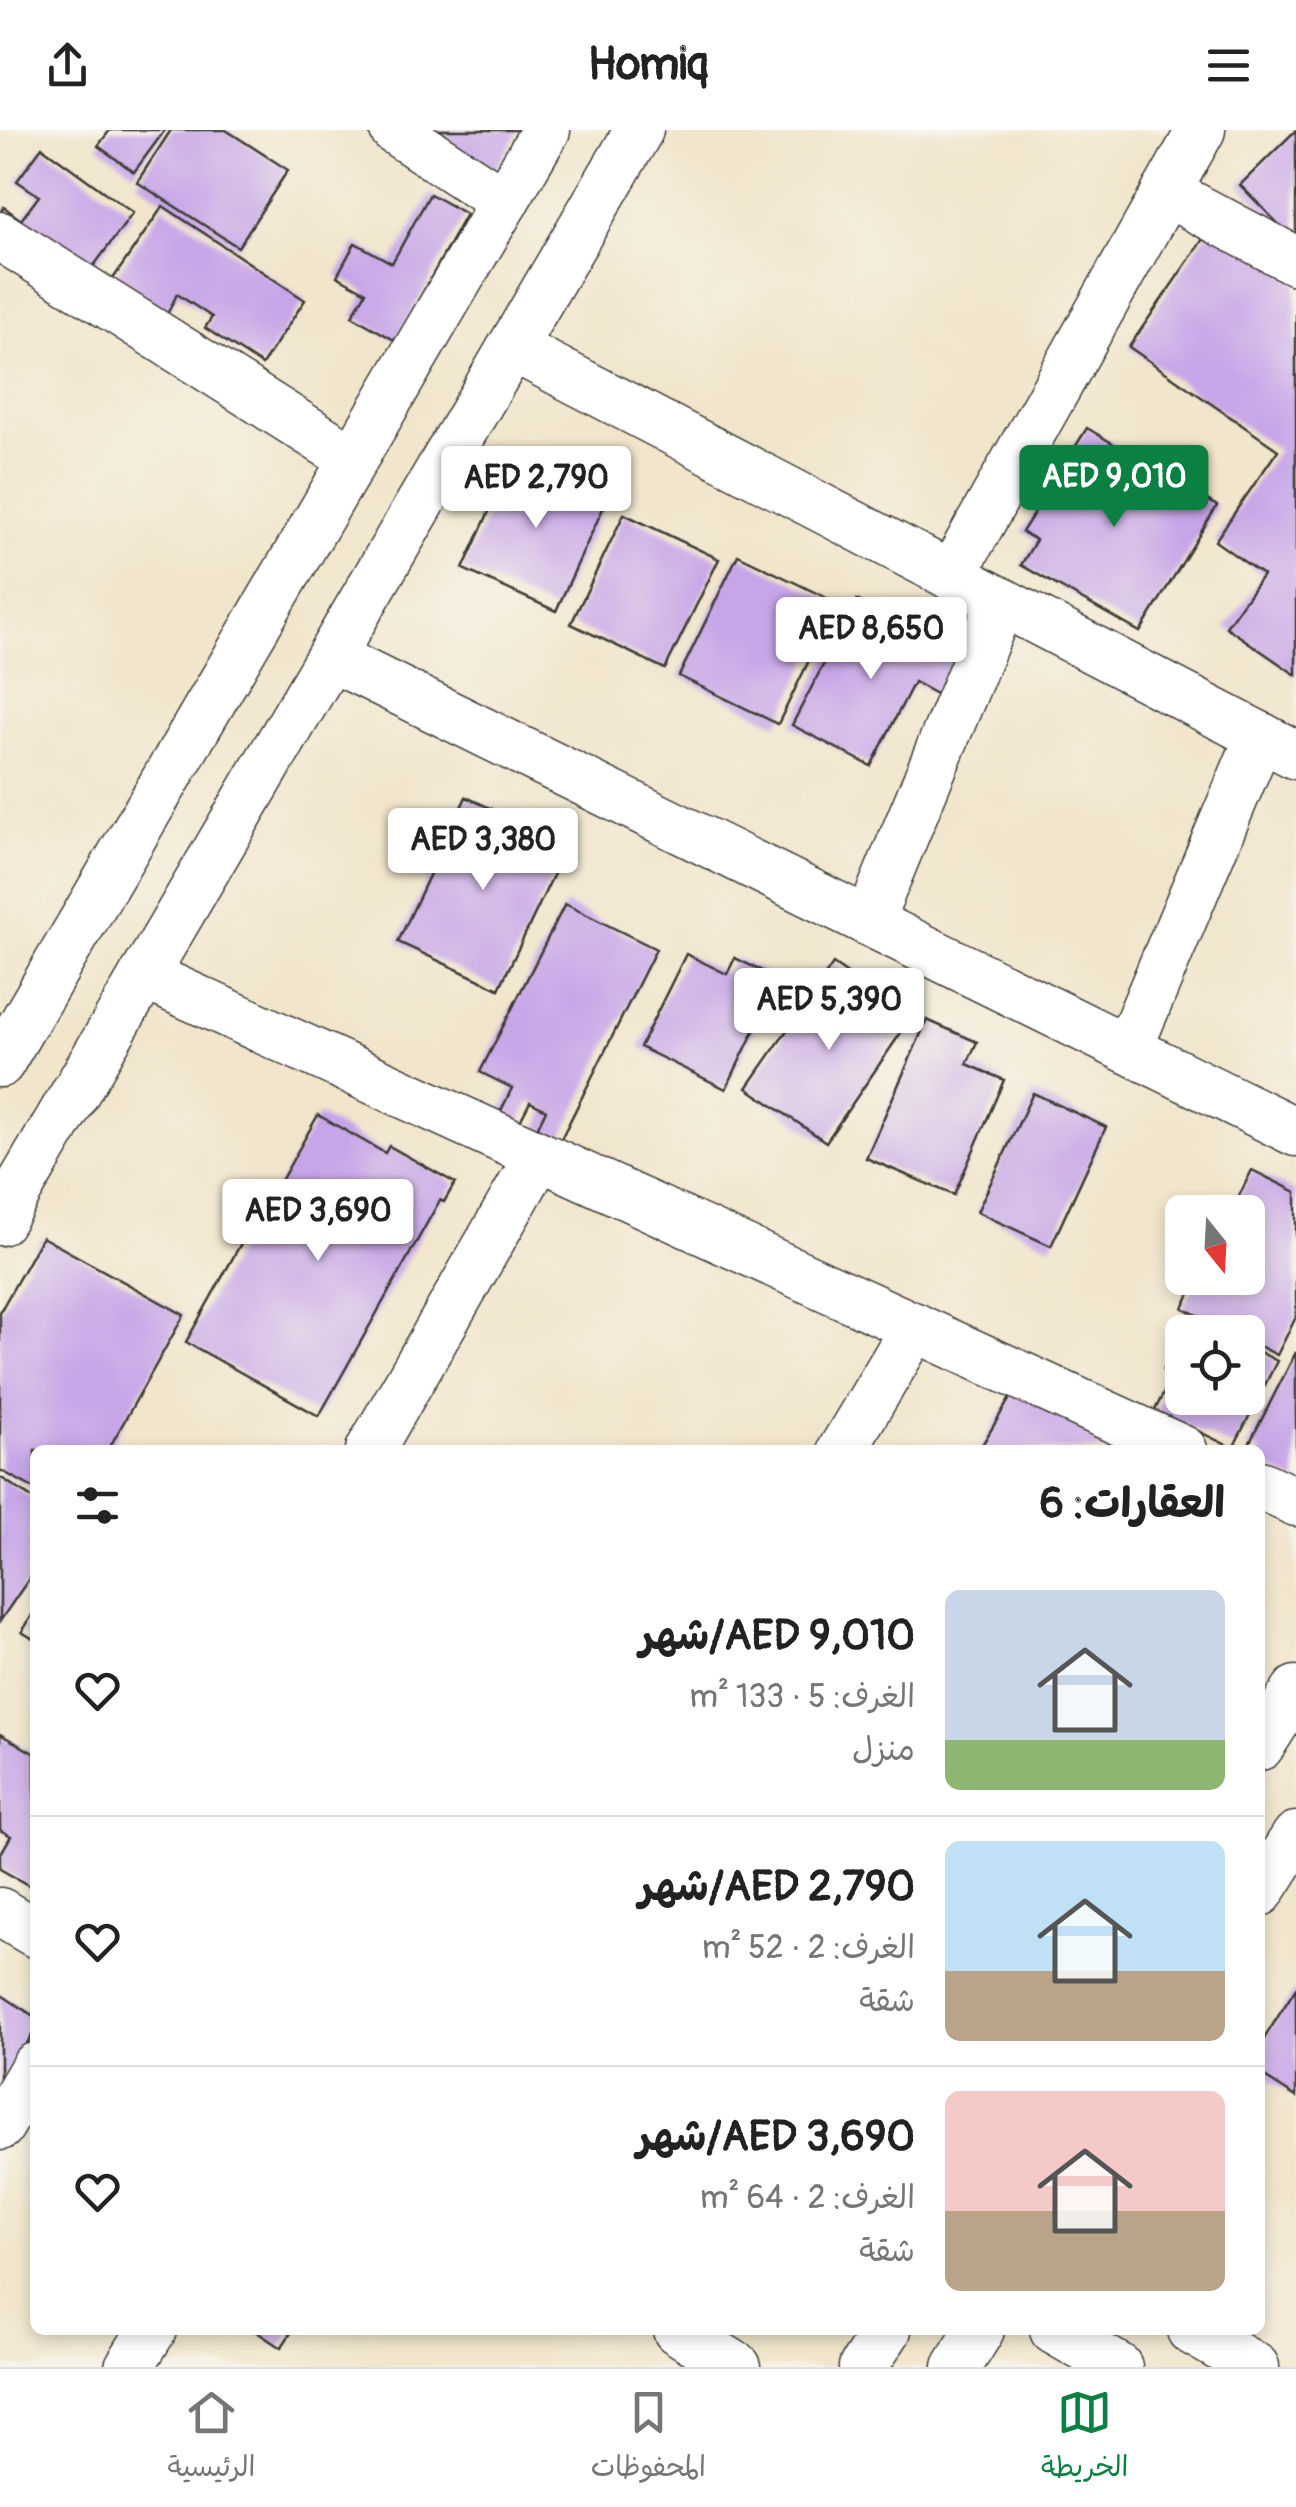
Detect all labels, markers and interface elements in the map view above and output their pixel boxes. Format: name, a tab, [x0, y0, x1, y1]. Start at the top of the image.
text: Homiq	[588, 37, 708, 93]
icon: share	[40, 38, 95, 93]
icon: menu	[1201, 38, 1256, 93]
pin: AED 9,010	[1000, 445, 1228, 530]
pin: AED 2,790	[422, 446, 650, 531]
text: AED 9,010	[1041, 457, 1187, 497]
text: AED 2,790	[463, 458, 609, 498]
pin: AED 8,650	[757, 597, 985, 682]
text: AED 8,650	[798, 609, 944, 649]
pin: AED 3,380	[369, 808, 597, 893]
text: AED 3,380	[410, 820, 556, 860]
pin: AED 5,390	[715, 968, 943, 1053]
text: AED 5,390	[756, 980, 902, 1020]
pin: AED 3,690	[204, 1179, 432, 1264]
text: AED 3,690	[244, 1191, 392, 1231]
north arrow	[1165, 1195, 1265, 1295]
map controls	[1165, 1195, 1265, 1415]
button: locate	[1165, 1315, 1265, 1415]
icon: filters	[70, 1478, 125, 1533]
text: العقارات: 6	[1040, 1478, 1225, 1530]
text: AED 9,010/شهر	[639, 1610, 915, 1662]
icon: home	[1025, 1630, 1145, 1750]
icon: heart	[70, 1663, 125, 1718]
text: الغرف: 5 · 133 m²	[690, 1677, 915, 1717]
text: منزل	[852, 1730, 915, 1770]
text: AED 2,790/شهر	[639, 1861, 915, 1913]
icon: home	[1025, 1881, 1145, 2001]
icon: heart	[70, 1914, 125, 1969]
text: الغرف: 2 · 52 m²	[702, 1928, 915, 1968]
text: شقة	[859, 1981, 915, 2021]
text: AED 3,690/شهر	[637, 2111, 915, 2163]
icon: home	[1025, 2131, 1145, 2251]
icon: heart	[70, 2164, 125, 2219]
text: الغرف: 2 · 64 m²	[700, 2178, 915, 2218]
text: شقة	[859, 2231, 915, 2271]
tab: الرئيسية	[168, 2385, 256, 2491]
tab: المحفوظات	[591, 2385, 706, 2491]
tab: الخريطة	[1041, 2385, 1128, 2491]

